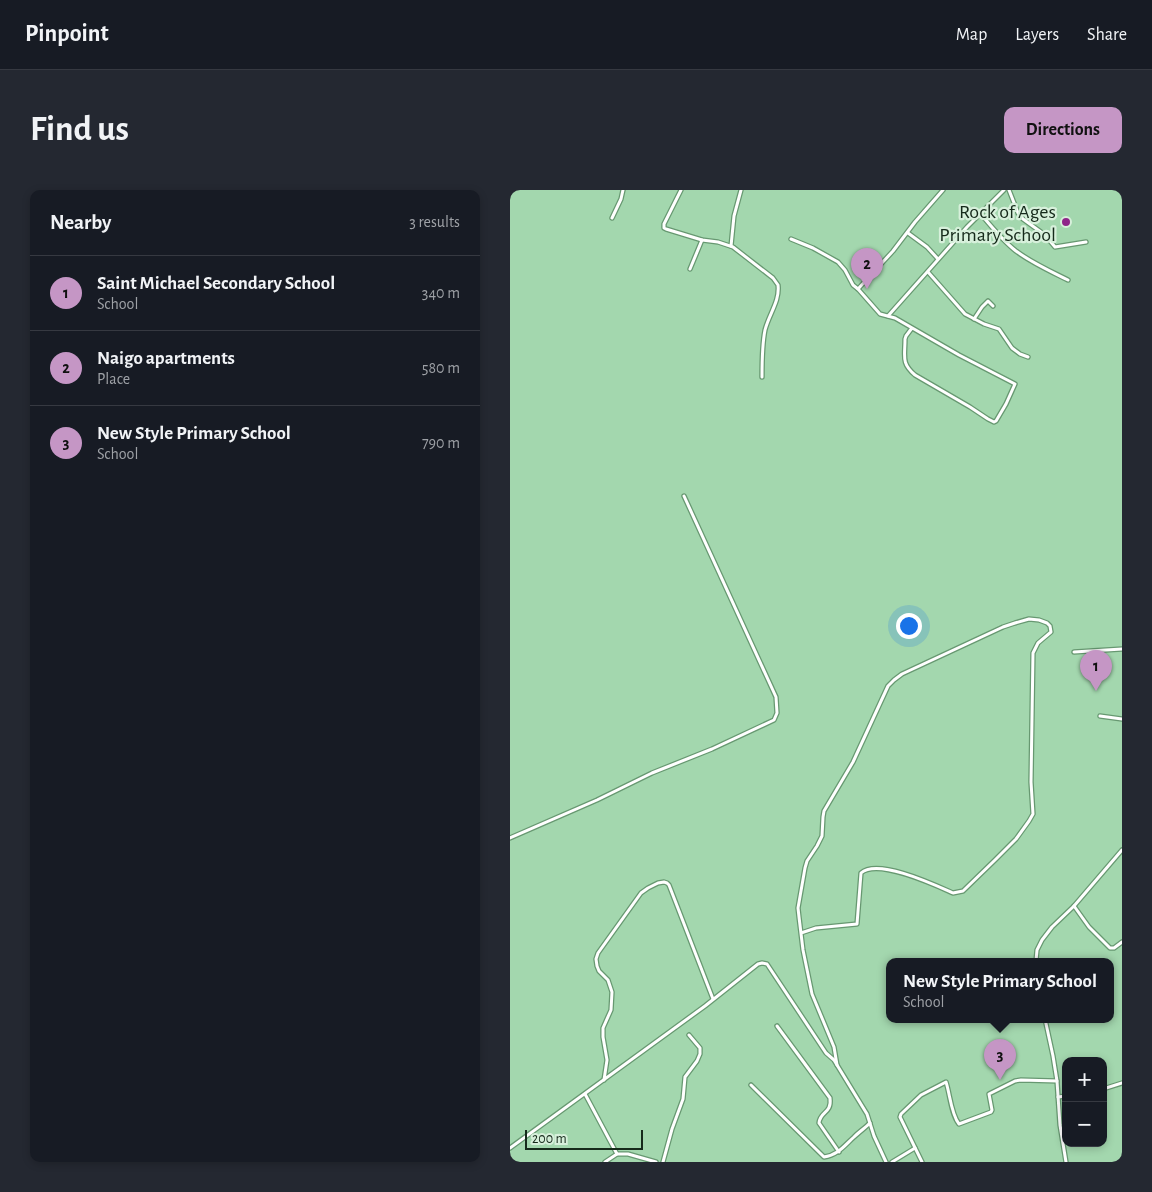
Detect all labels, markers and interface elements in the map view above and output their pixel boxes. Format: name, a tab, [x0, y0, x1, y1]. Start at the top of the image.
text: Pinpoint	[25, 22, 109, 46]
text: Map	[956, 26, 987, 44]
text: Layers	[1015, 26, 1059, 44]
text: Share	[1087, 26, 1127, 44]
button: Directions	[1004, 107, 1122, 153]
text: Find us	[30, 112, 129, 147]
place label: Rock of Ages Primary School	[939, 202, 1056, 245]
text: Nearby	[50, 212, 111, 233]
text: 3 results	[409, 214, 460, 230]
marker: Rock of Ages Primary School	[1060, 216, 1072, 228]
pin: 2	[851, 248, 883, 289]
text: Saint Michael Secondary School	[97, 274, 335, 293]
text: 1	[63, 285, 69, 301]
text: 340 m	[422, 285, 460, 301]
text: School	[97, 296, 138, 312]
text: Naigo apartments	[97, 349, 235, 368]
text: 2	[62, 360, 70, 376]
text: 580 m	[422, 360, 460, 376]
text: Place	[97, 371, 130, 387]
text: New Style Primary School	[97, 424, 291, 443]
text: 3	[63, 435, 69, 451]
text: 790 m	[422, 435, 460, 451]
text: School	[97, 446, 138, 462]
your location	[896, 613, 922, 639]
pin: 1	[1080, 650, 1112, 691]
popup	[886, 958, 1114, 1023]
text: New Style Primary School	[903, 972, 1097, 991]
text: School	[903, 994, 944, 1010]
pin: 3	[984, 1039, 1016, 1080]
map controls	[1062, 1057, 1107, 1147]
button: +	[1062, 1057, 1107, 1102]
button: −	[1062, 1102, 1107, 1147]
scale bar	[525, 1127, 642, 1150]
text: 200 m	[532, 1132, 567, 1146]

